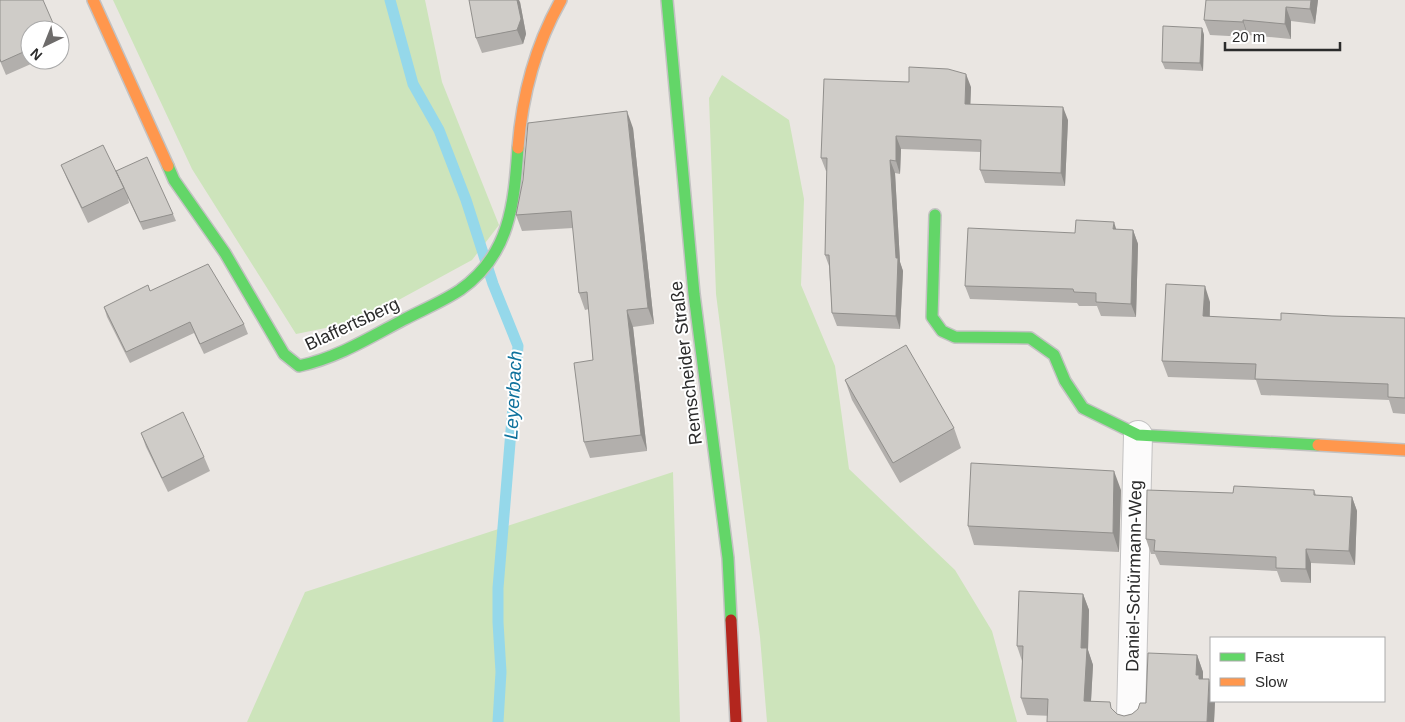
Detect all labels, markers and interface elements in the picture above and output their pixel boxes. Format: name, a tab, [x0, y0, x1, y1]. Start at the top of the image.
north arrow	[20, 20, 70, 70]
scale bar	[1225, 20, 1340, 52]
text: 20 m	[1232, 28, 1265, 45]
text: N	[27, 45, 45, 64]
street label: Remscheider Straße	[666, 280, 706, 446]
street label: Blaffertsberg	[302, 293, 402, 355]
water label: Leyerbach	[500, 350, 526, 440]
street label: Daniel-Schürmann-Weg	[1122, 480, 1146, 672]
legend	[1210, 637, 1385, 702]
text: Fast	[1255, 648, 1285, 665]
text: Slow	[1255, 673, 1288, 690]

